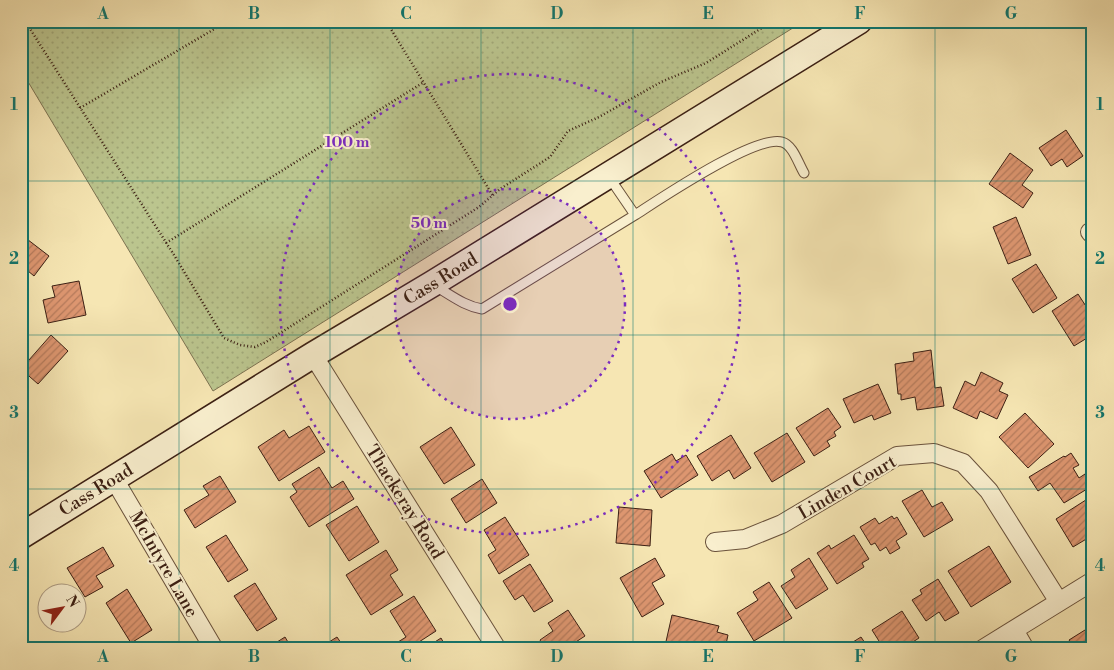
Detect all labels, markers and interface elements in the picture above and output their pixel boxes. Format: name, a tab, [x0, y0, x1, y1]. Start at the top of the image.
text: A	[96, 4, 109, 24]
text: B	[248, 4, 260, 24]
text: C	[400, 4, 412, 24]
text: D	[551, 4, 564, 24]
text: E	[702, 4, 714, 24]
text: F	[854, 4, 866, 24]
text: G	[1005, 4, 1018, 24]
text: 1	[10, 95, 18, 115]
text: 1	[1096, 95, 1104, 115]
text: 100 m	[325, 133, 370, 152]
text: 50 m	[411, 214, 447, 233]
street label: Cass Road	[399, 247, 483, 310]
text: 2	[9, 249, 19, 269]
text: 2	[1095, 249, 1105, 269]
centre of rings	[501, 295, 519, 313]
text: 3	[9, 403, 19, 423]
text: 3	[1095, 403, 1105, 423]
street label: Thackeray Road	[360, 441, 449, 564]
street label: Linden Court	[794, 450, 901, 525]
street label: Cass Road	[55, 458, 138, 522]
street label: McIntyre Lane	[124, 507, 203, 622]
text: 4	[9, 556, 20, 576]
text: 4	[1095, 556, 1106, 576]
north arrow	[38, 582, 88, 632]
text: N	[62, 592, 83, 611]
text: A	[96, 647, 109, 667]
text: B	[248, 647, 260, 667]
text: C	[400, 647, 412, 667]
text: D	[551, 647, 564, 667]
text: E	[702, 647, 714, 667]
text: F	[854, 647, 866, 667]
text: G	[1005, 647, 1018, 667]

